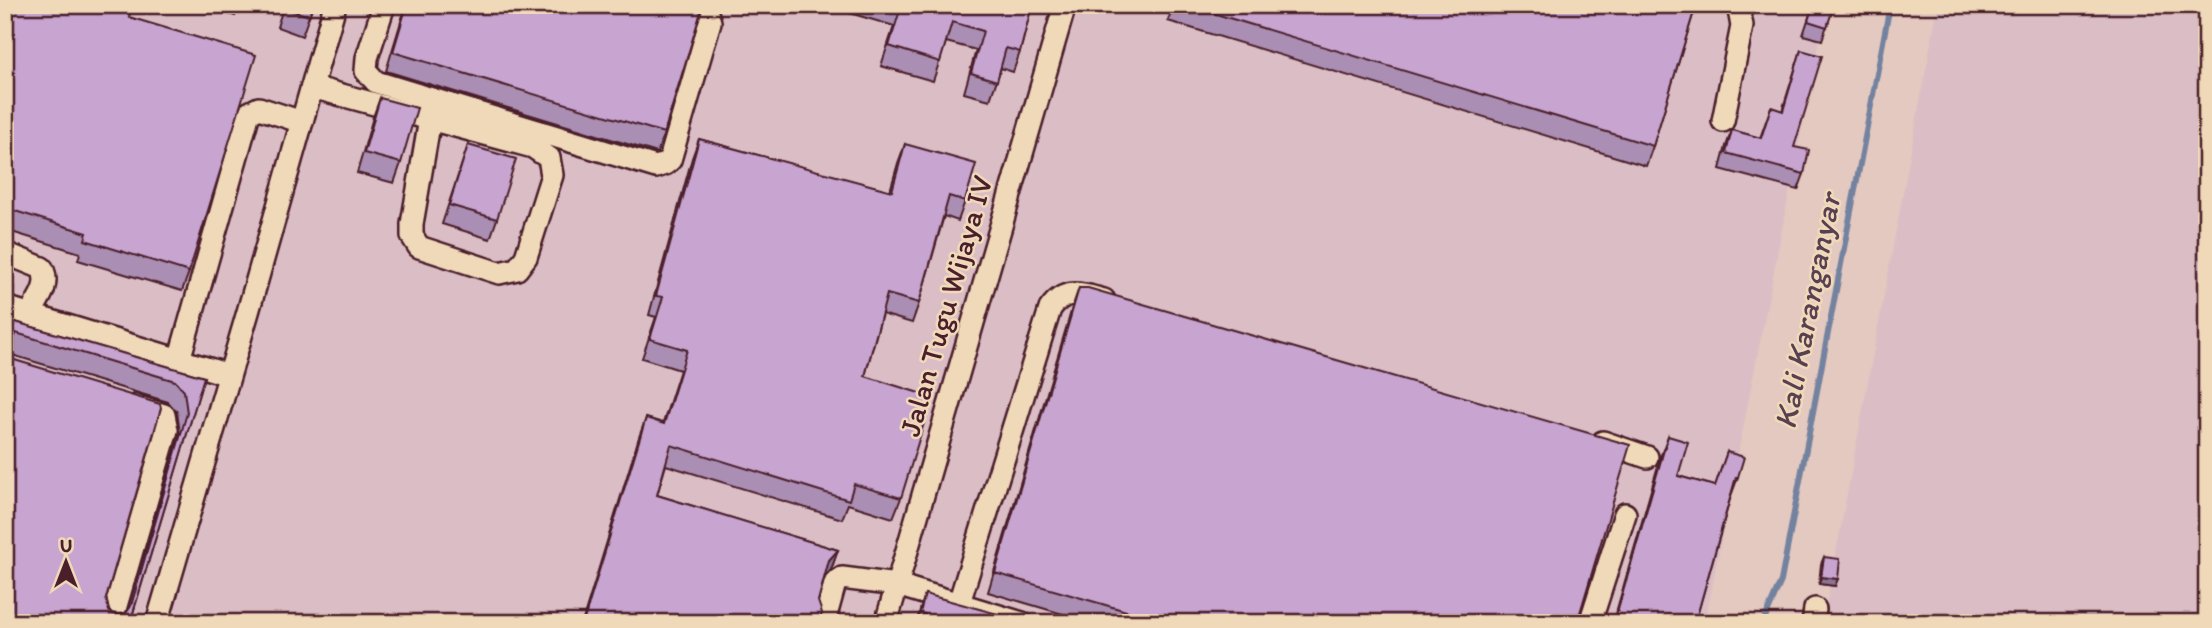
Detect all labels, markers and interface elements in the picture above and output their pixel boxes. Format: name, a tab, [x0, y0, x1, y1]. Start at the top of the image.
street label: Jalan Tugu Wijaya IV	[891, 171, 1001, 440]
water label: Kali Karanganyar	[1766, 187, 1849, 432]
north arrow	[32, 526, 102, 596]
text: U	[60, 534, 72, 557]

